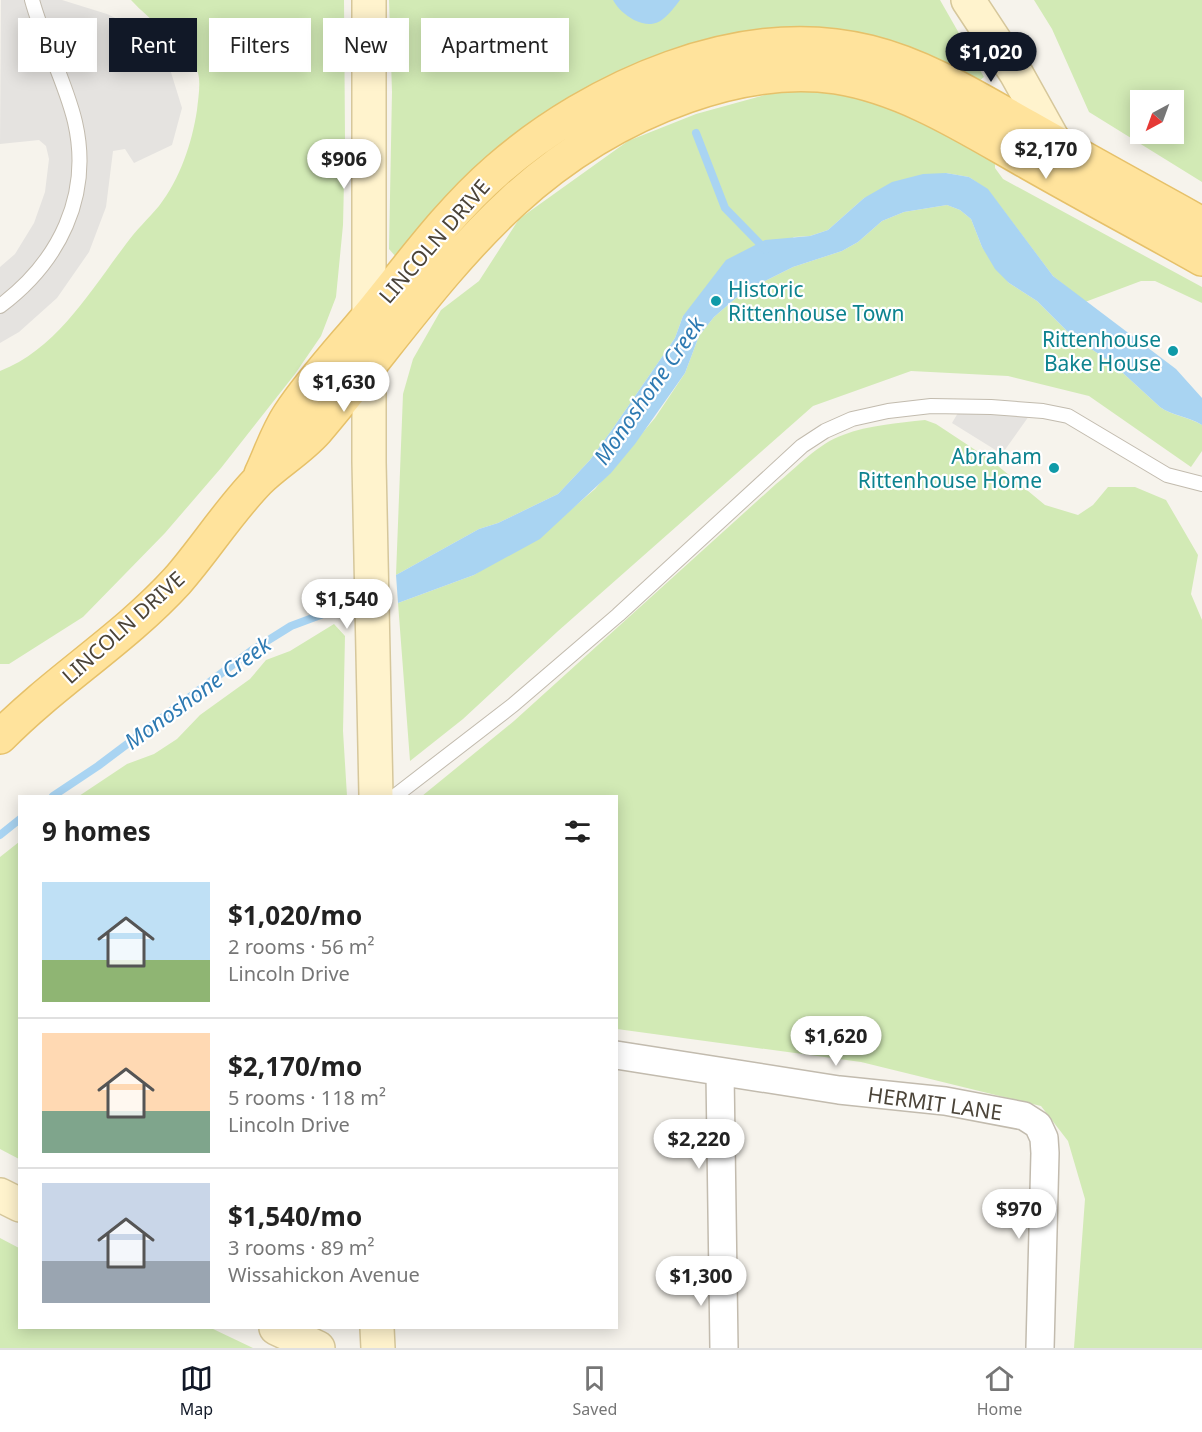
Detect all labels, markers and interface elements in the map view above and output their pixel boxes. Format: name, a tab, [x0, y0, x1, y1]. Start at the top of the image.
chip: Buy	[18, 18, 97, 72]
chip: Rent	[109, 18, 197, 72]
chip: Filters	[209, 18, 311, 72]
chip: New	[323, 18, 409, 72]
chip: Apartment	[421, 18, 569, 72]
pin: $1,020	[942, 32, 1040, 83]
text: $1,020	[960, 38, 1022, 65]
north arrow	[1130, 90, 1184, 144]
map controls	[1130, 90, 1184, 144]
pin: $2,170	[997, 129, 1095, 180]
text: $2,170	[1015, 135, 1077, 162]
pin: $906	[308, 139, 380, 190]
text: $906	[321, 145, 367, 172]
street label: LINCOLN DRIVE	[372, 173, 496, 309]
place label: Historic Rittenhouse Town	[728, 275, 904, 327]
marker: Historic Rittenhouse Town	[709, 294, 723, 308]
water label: Monoshone Creek	[586, 309, 711, 470]
place label: Rittenhouse Bake House	[1042, 325, 1161, 377]
marker: Rittenhouse Bake House	[1166, 344, 1180, 358]
pin: $1,630	[295, 362, 393, 413]
text: $1,630	[313, 368, 375, 395]
place label: Abraham Rittenhouse Home	[858, 442, 1042, 494]
marker: Abraham Rittenhouse Home	[1047, 461, 1061, 475]
street label: LINCOLN DRIVE	[56, 565, 190, 689]
pin: $1,540	[298, 579, 396, 630]
text: $1,540	[316, 585, 378, 612]
water label: Monoshone Creek	[118, 628, 277, 755]
text: 9 homes	[42, 813, 151, 849]
icon: filters	[561, 815, 594, 848]
text: $1,020/mo	[228, 897, 362, 933]
icon: home	[90, 906, 162, 978]
text: 2 rooms · 56 m²	[228, 933, 375, 960]
text: Lincoln Drive	[228, 960, 350, 987]
pin: $1,620	[787, 1016, 885, 1067]
text: $1,620	[805, 1022, 867, 1049]
text: $2,170/mo	[228, 1048, 362, 1084]
icon: home	[90, 1057, 162, 1129]
street label: HERMIT LANE	[866, 1080, 1004, 1126]
text: 5 rooms · 118 m²	[228, 1084, 386, 1111]
text: Lincoln Drive	[228, 1111, 350, 1138]
pin: $2,220	[650, 1119, 748, 1170]
text: $2,220	[668, 1125, 730, 1152]
pin: $970	[983, 1189, 1055, 1240]
text: $970	[996, 1195, 1042, 1222]
text: $1,540/mo	[228, 1198, 362, 1234]
icon: home	[90, 1207, 162, 1279]
text: 3 rooms · 89 m²	[228, 1234, 375, 1261]
pin: $1,300	[652, 1256, 750, 1307]
text: Wissahickon Avenue	[228, 1261, 420, 1288]
text: $1,300	[670, 1262, 732, 1289]
tab: Map	[180, 1362, 213, 1420]
tab: Saved	[573, 1362, 617, 1420]
tab: Home	[977, 1362, 1022, 1420]

